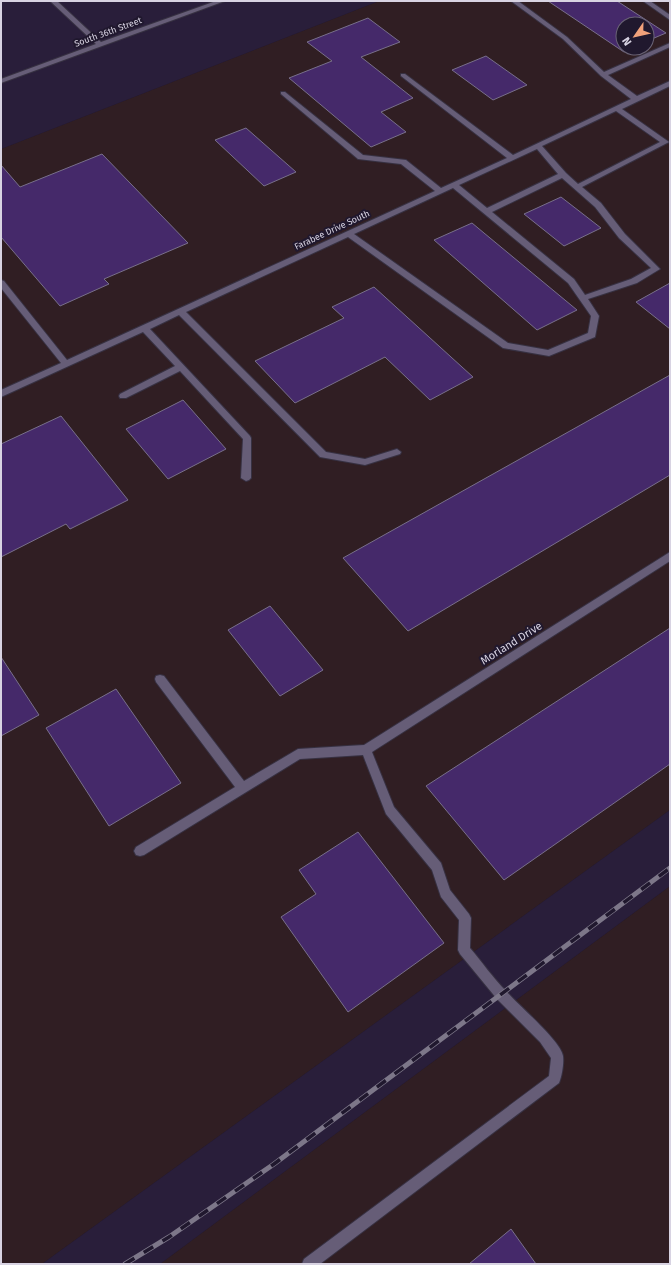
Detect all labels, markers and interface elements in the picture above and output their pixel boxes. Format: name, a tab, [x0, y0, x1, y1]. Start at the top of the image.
street label: South 36th Street	[73, 15, 144, 49]
north arrow	[615, 16, 655, 56]
text: N	[620, 35, 635, 48]
street label: Farabee Drive South	[293, 208, 371, 252]
street label: Morland Drive	[478, 619, 544, 668]

